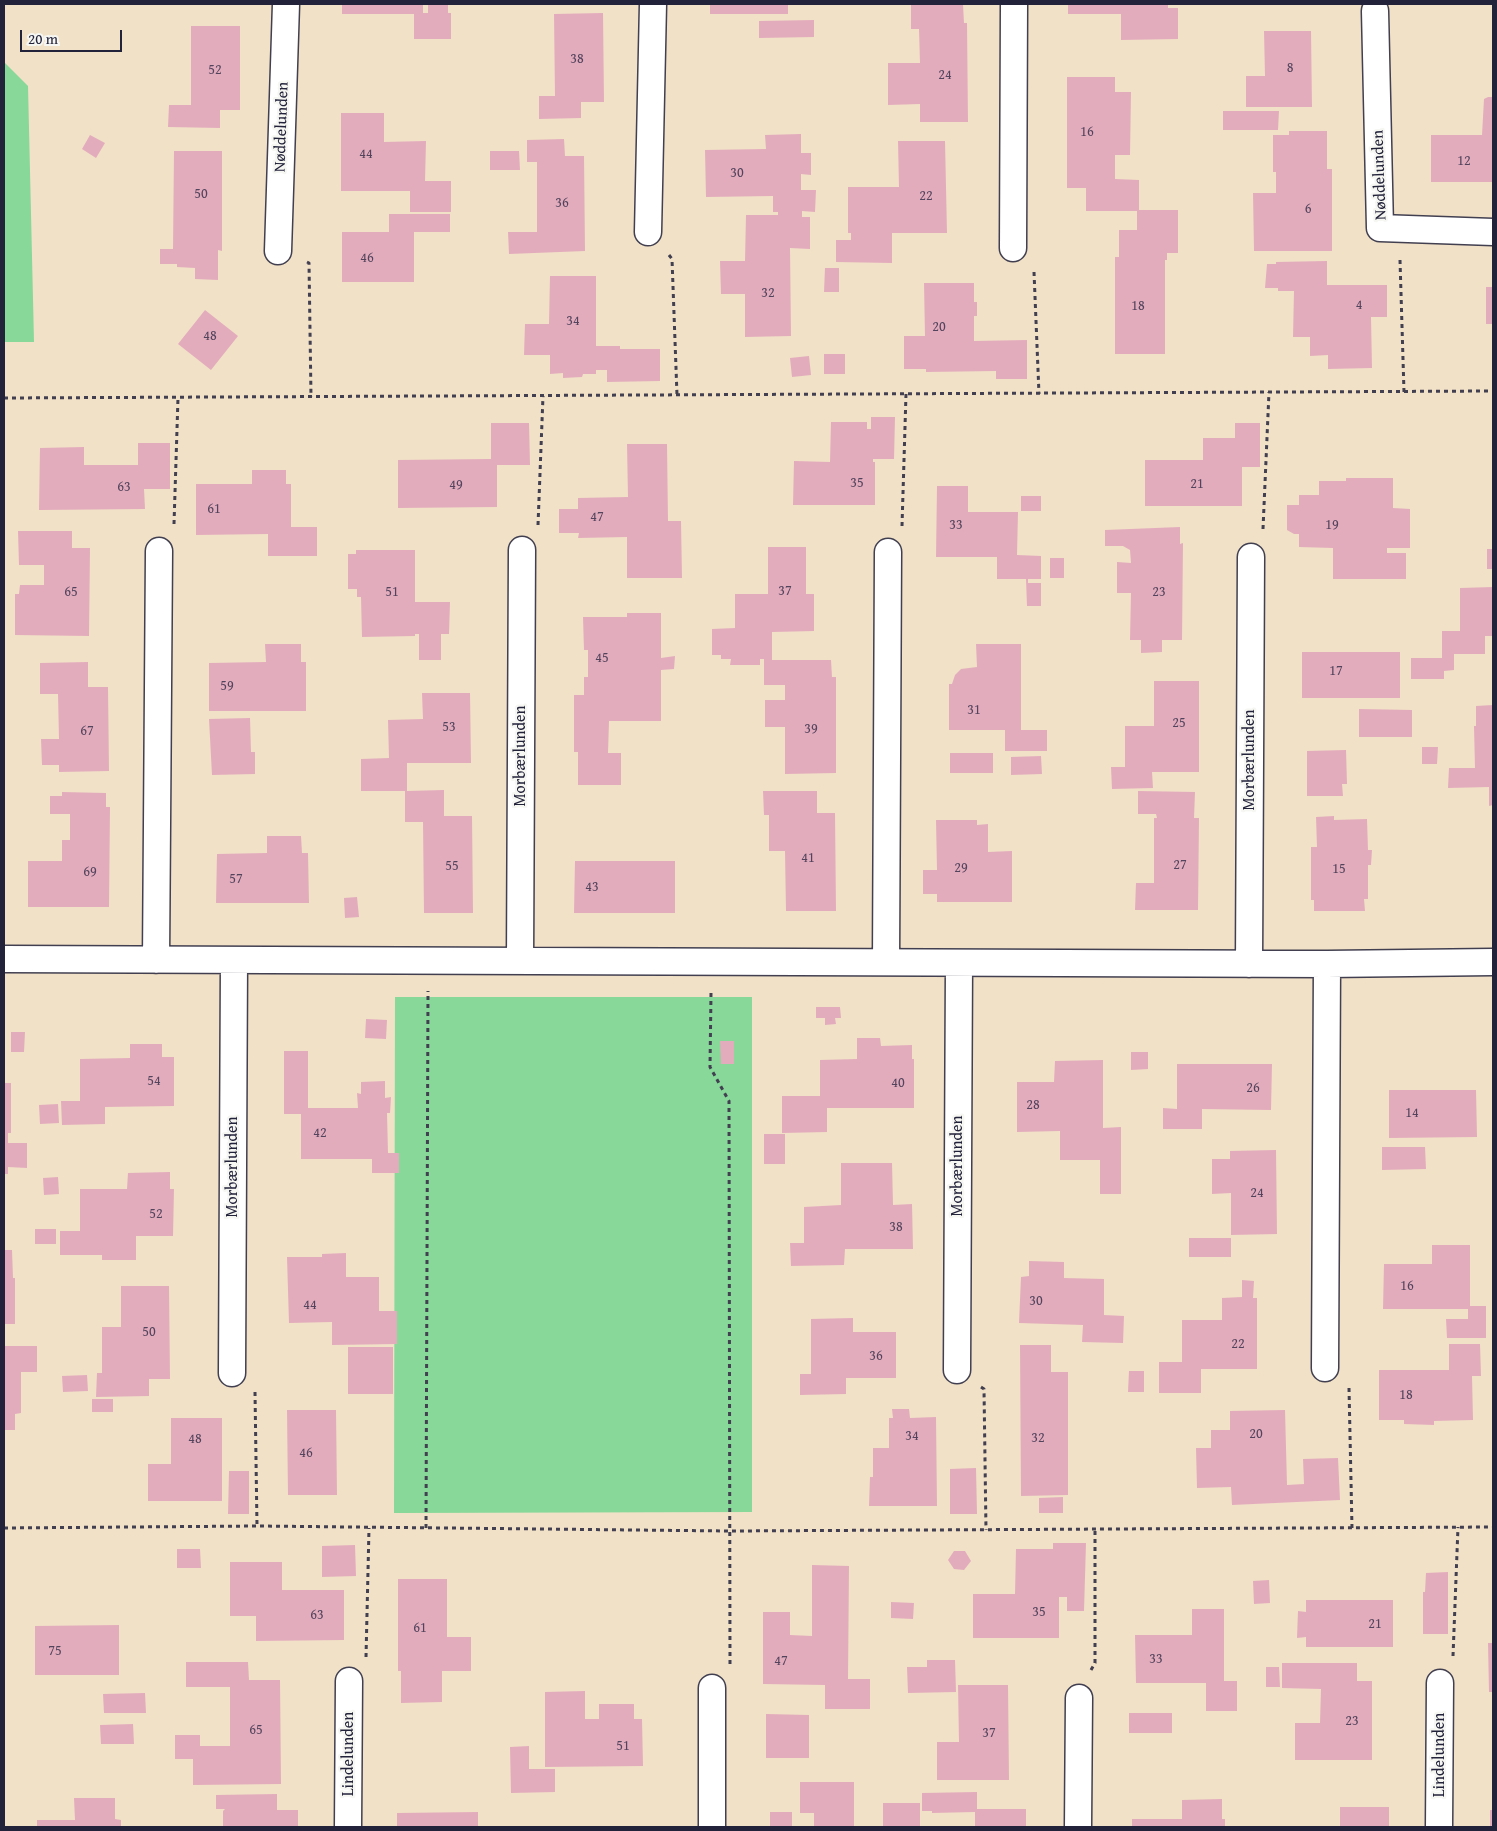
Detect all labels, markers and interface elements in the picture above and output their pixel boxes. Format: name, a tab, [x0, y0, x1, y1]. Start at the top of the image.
scale bar	[22, 20, 125, 52]
text: 20 m	[28, 28, 58, 49]
house number: 38	[570, 51, 584, 67]
house number: 8	[1287, 60, 1293, 76]
house number: 52	[208, 62, 222, 78]
house number: 24	[938, 67, 952, 83]
street label: Nøddelunden	[271, 82, 293, 172]
house number: 16	[1080, 124, 1094, 140]
street label: Nøddelunden	[1369, 130, 1391, 220]
house number: 44	[359, 146, 373, 162]
house number: 12	[1457, 153, 1471, 169]
house number: 30	[730, 165, 744, 181]
house number: 50	[194, 186, 208, 202]
house number: 22	[919, 188, 933, 204]
house number: 36	[555, 195, 569, 211]
house number: 6	[1305, 201, 1311, 217]
house number: 46	[360, 250, 374, 266]
house number: 32	[761, 285, 775, 301]
house number: 4	[1356, 297, 1362, 313]
house number: 18	[1131, 298, 1145, 314]
house number: 34	[566, 313, 580, 329]
house number: 20	[932, 319, 946, 335]
house number: 48	[203, 328, 217, 344]
house number: 35	[850, 475, 864, 491]
house number: 21	[1190, 476, 1204, 492]
house number: 49	[449, 477, 463, 493]
house number: 63	[117, 479, 131, 495]
house number: 61	[207, 501, 221, 517]
house number: 47	[590, 509, 604, 525]
house number: 33	[949, 517, 963, 533]
house number: 19	[1325, 517, 1339, 533]
house number: 37	[778, 583, 792, 599]
house number: 65	[64, 584, 78, 600]
house number: 51	[385, 584, 399, 600]
house number: 23	[1152, 584, 1166, 600]
house number: 45	[595, 650, 609, 666]
house number: 17	[1329, 663, 1343, 679]
house number: 59	[220, 678, 234, 694]
house number: 31	[967, 702, 981, 718]
street label: Morbærlunden	[511, 705, 531, 807]
street label: Morbærlunden	[1240, 709, 1260, 811]
house number: 25	[1172, 715, 1186, 731]
house number: 53	[442, 719, 456, 735]
house number: 39	[804, 721, 818, 737]
house number: 67	[80, 723, 94, 739]
house number: 41	[801, 850, 815, 866]
house number: 27	[1173, 857, 1187, 873]
house number: 55	[445, 858, 459, 874]
house number: 29	[954, 860, 968, 876]
house number: 15	[1332, 861, 1346, 877]
house number: 69	[83, 864, 97, 880]
house number: 57	[229, 871, 243, 887]
house number: 43	[585, 879, 599, 895]
house number: 54	[147, 1073, 161, 1089]
house number: 40	[891, 1075, 905, 1091]
house number: 26	[1246, 1080, 1260, 1096]
house number: 28	[1026, 1097, 1040, 1113]
house number: 14	[1405, 1105, 1419, 1121]
street label: Morbærlunden	[948, 1115, 968, 1217]
street label: Morbærlunden	[223, 1116, 243, 1218]
house number: 42	[313, 1125, 327, 1141]
house number: 24	[1250, 1185, 1264, 1201]
house number: 52	[149, 1206, 163, 1222]
house number: 38	[889, 1219, 903, 1235]
house number: 16	[1400, 1278, 1414, 1294]
house number: 30	[1029, 1293, 1043, 1309]
house number: 44	[303, 1297, 317, 1313]
house number: 50	[142, 1324, 156, 1340]
house number: 22	[1231, 1336, 1245, 1352]
house number: 36	[869, 1348, 883, 1364]
house number: 18	[1399, 1387, 1413, 1403]
house number: 20	[1249, 1426, 1263, 1442]
house number: 34	[905, 1428, 919, 1444]
house number: 32	[1031, 1430, 1045, 1446]
house number: 48	[188, 1431, 202, 1447]
house number: 46	[299, 1445, 313, 1461]
house number: 35	[1032, 1604, 1046, 1620]
house number: 63	[310, 1607, 324, 1623]
house number: 21	[1368, 1616, 1382, 1632]
house number: 61	[413, 1620, 427, 1636]
house number: 75	[48, 1643, 62, 1659]
house number: 33	[1149, 1651, 1163, 1667]
house number: 47	[774, 1653, 788, 1669]
street label: Lindelunden	[339, 1712, 359, 1796]
house number: 23	[1345, 1713, 1359, 1729]
street label: Lindelunden	[1430, 1713, 1450, 1797]
house number: 65	[249, 1722, 263, 1738]
house number: 37	[982, 1725, 996, 1741]
house number: 51	[616, 1738, 630, 1754]

